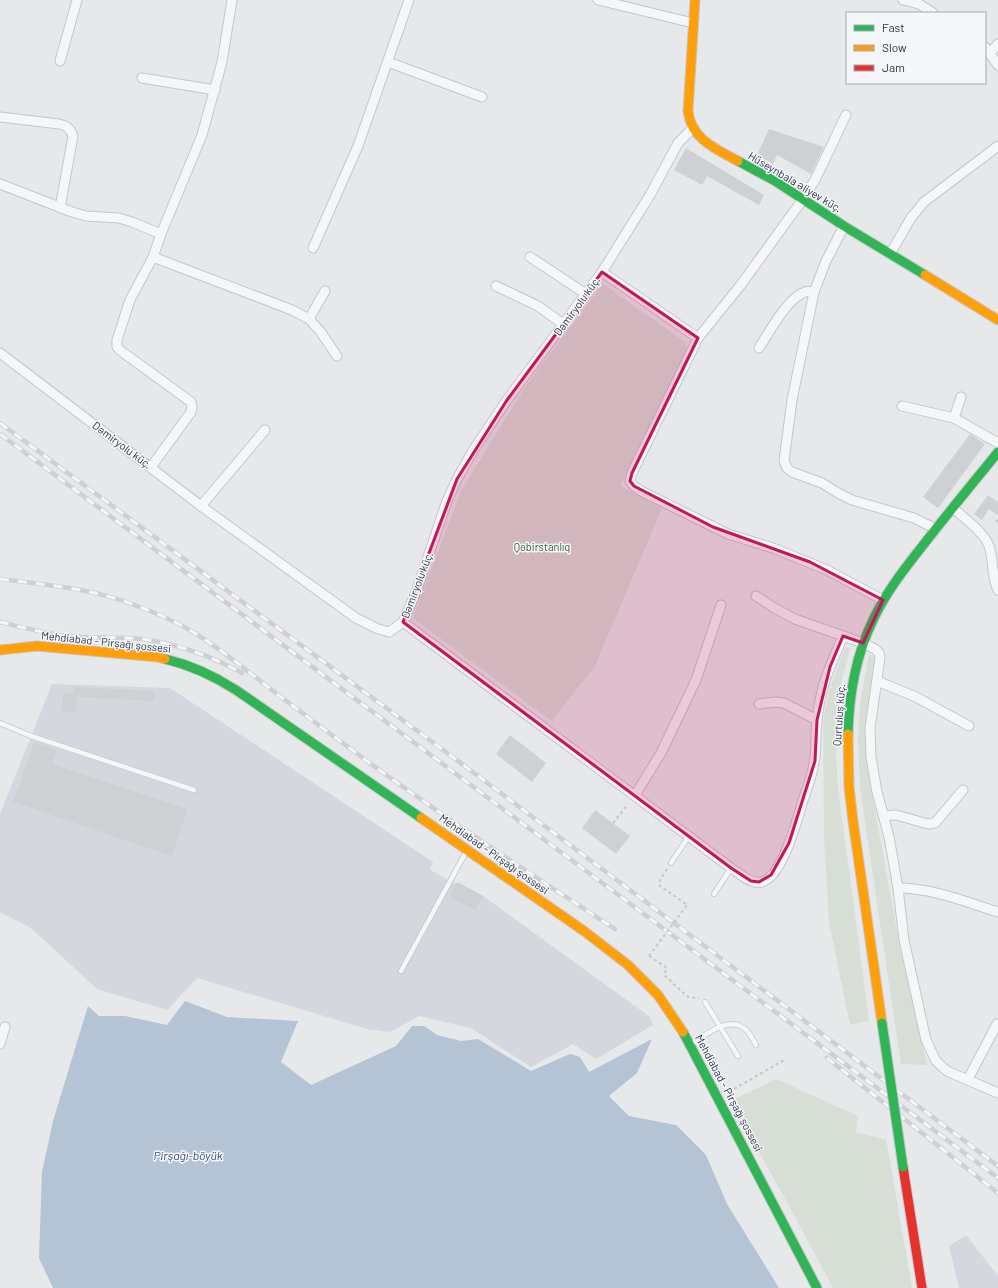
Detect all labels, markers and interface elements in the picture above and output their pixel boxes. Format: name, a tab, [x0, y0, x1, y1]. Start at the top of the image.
legend	[846, 12, 986, 84]
text: Fast	[882, 20, 905, 34]
text: Slow	[882, 40, 907, 54]
text: Jam	[882, 60, 905, 74]
street label: Hüseynbala Əliyev küç.	[746, 148, 844, 215]
street label: Dəmiryolu küç.	[551, 273, 603, 338]
street label: Dəmiryolu küç.	[90, 418, 154, 471]
park label: Qəbirstanlıq	[514, 540, 570, 553]
street label: Dəmiryolu küç.	[398, 550, 435, 620]
street label: Mehdiabad - Pirşağı şossesi	[40, 628, 172, 655]
street label: Qurtuluş küç.	[830, 684, 847, 746]
street label: Mehdiabad - Pirşağı şossesi	[437, 811, 552, 896]
street label: Mehdiabad - Pirşağı şossesi	[693, 1032, 766, 1154]
water label: Pirşağı-böyük	[153, 1148, 223, 1162]

